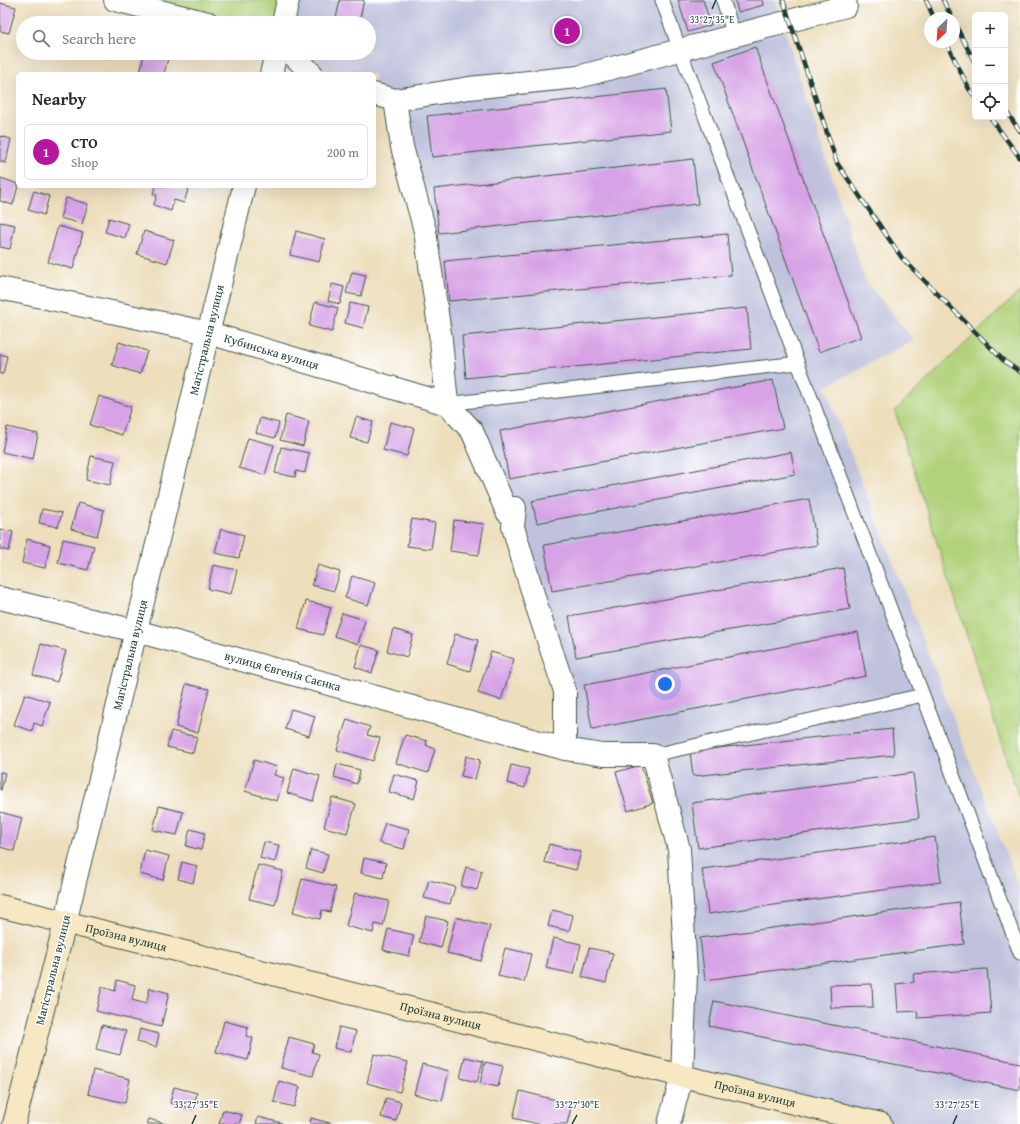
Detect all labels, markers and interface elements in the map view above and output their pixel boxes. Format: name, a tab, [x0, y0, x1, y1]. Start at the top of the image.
text: 33°27'35"E	[690, 12, 734, 27]
north arrow	[924, 12, 960, 48]
map controls	[972, 12, 1008, 120]
button: +	[972, 12, 1008, 48]
search box	[16, 16, 376, 60]
pin: 1	[554, 16, 580, 46]
icon: search	[30, 27, 52, 49]
text: Search here	[62, 28, 136, 49]
button: −	[972, 48, 1008, 84]
button: locate	[972, 84, 1008, 120]
text: Nearby	[32, 86, 86, 111]
text: СТО	[71, 132, 98, 153]
text: 1	[43, 143, 49, 162]
text: 200 m	[327, 143, 359, 162]
text: Shop	[71, 153, 98, 172]
street label: Магістральна вулиця	[185, 283, 228, 397]
street label: Кубинська вулиця	[222, 329, 321, 373]
street label: Магістральна вулиця	[108, 598, 151, 712]
street label: вулиця Євгенія Саєнка	[223, 647, 343, 695]
your location	[655, 674, 675, 694]
street label: Магістральна вулиця	[31, 913, 74, 1027]
street label: Проїзна вулиця	[84, 919, 169, 955]
street label: Проїзна вулиця	[398, 997, 483, 1034]
street label: Проїзна вулиця	[713, 1075, 798, 1111]
text: 33°27'35"E	[174, 1097, 218, 1112]
text: 33°27'30"E	[555, 1097, 599, 1112]
text: 33°27'25"E	[935, 1097, 979, 1112]

